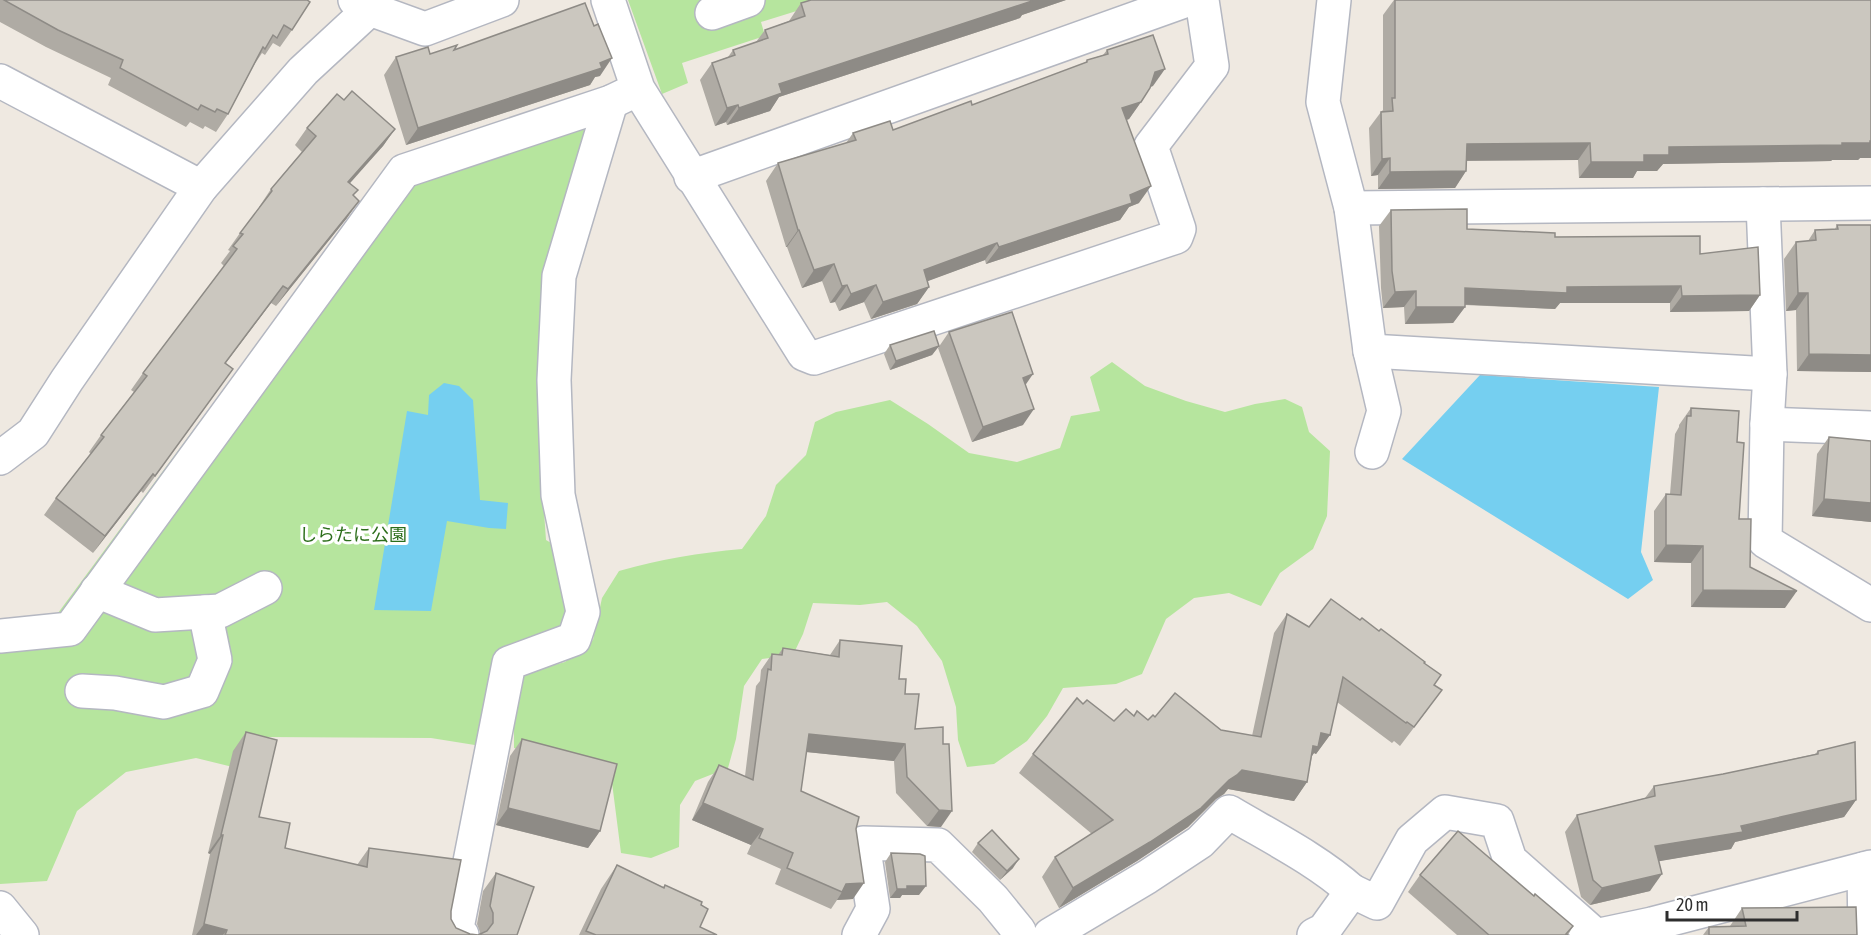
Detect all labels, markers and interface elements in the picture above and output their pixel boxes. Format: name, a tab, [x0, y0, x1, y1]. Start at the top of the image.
park label: しらたに公園	[299, 524, 407, 545]
scale bar	[1667, 884, 1798, 922]
text: 20 m	[1676, 894, 1708, 915]

